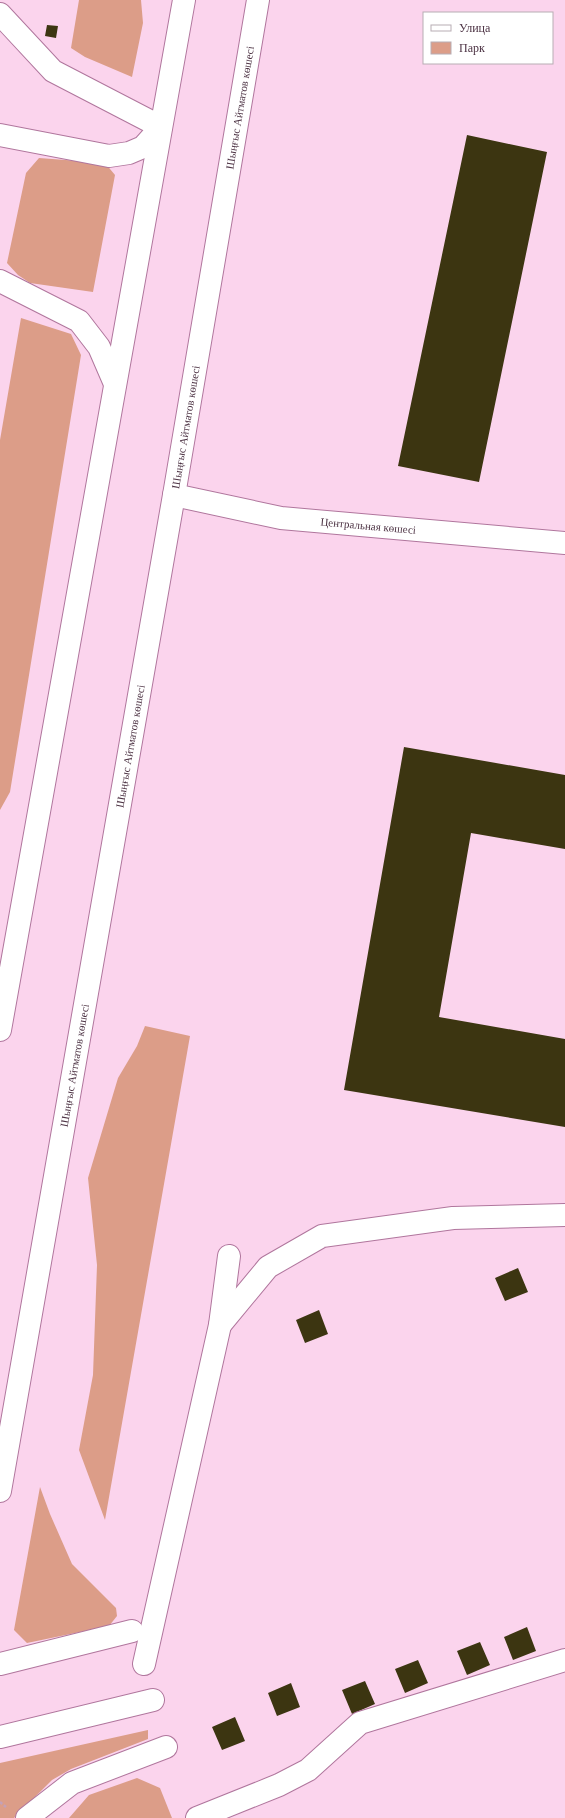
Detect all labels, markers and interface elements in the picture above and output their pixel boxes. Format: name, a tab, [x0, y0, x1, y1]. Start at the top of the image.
legend	[423, 12, 553, 64]
text: Улица	[459, 21, 491, 35]
text: Парк	[459, 41, 485, 55]
street label: Шыңғыс Айтматов көшесі	[223, 45, 256, 170]
street label: Шыңғыс Айтматов көшесі	[169, 365, 202, 490]
street label: Центральная көшесі	[320, 516, 416, 536]
street label: Шыңғыс Айтматов көшесі	[113, 684, 147, 809]
street label: Шыңғыс Айтматов көшесі	[58, 1003, 91, 1128]

